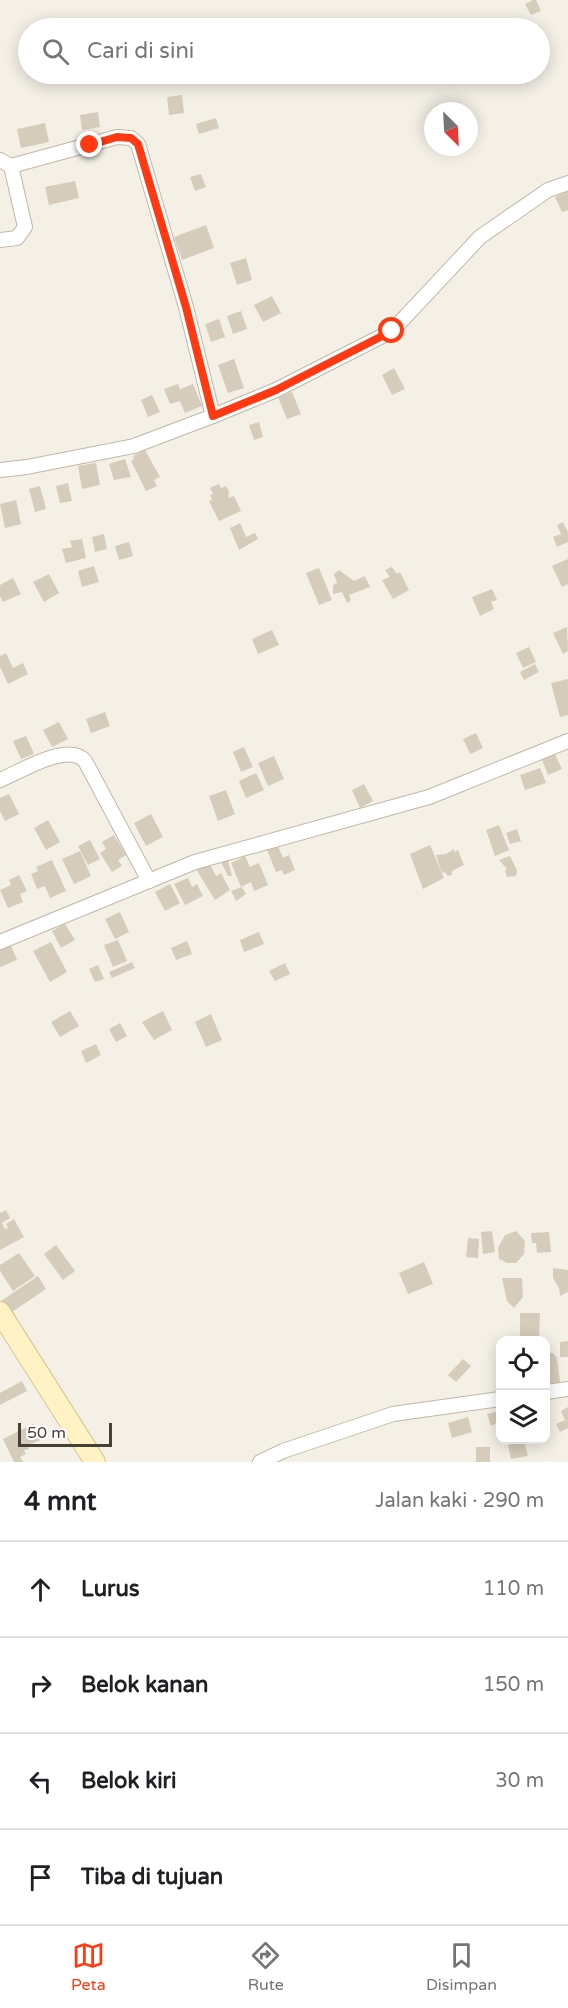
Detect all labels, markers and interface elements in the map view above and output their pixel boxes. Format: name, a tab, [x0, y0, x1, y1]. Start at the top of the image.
search box	[18, 18, 550, 84]
icon: search	[39, 35, 72, 68]
text: Cari di sini	[87, 38, 194, 64]
north arrow	[424, 102, 478, 156]
route end	[76, 131, 102, 157]
route start	[378, 317, 404, 343]
map controls	[496, 1336, 550, 1444]
button: locate	[496, 1336, 550, 1390]
button: layers	[496, 1390, 550, 1444]
scale bar	[18, 1420, 112, 1448]
text: 50 m	[27, 1423, 66, 1443]
text: 4 mnt	[24, 1486, 96, 1517]
text: Jalan kaki · 290 m	[375, 1489, 544, 1513]
icon: ahead	[24, 1573, 57, 1606]
text: Lurus	[81, 1576, 139, 1602]
text: 110 m	[483, 1577, 544, 1601]
icon: right	[24, 1669, 57, 1702]
text: Belok kanan	[81, 1672, 208, 1698]
text: 150 m	[483, 1673, 544, 1697]
icon: left	[24, 1765, 57, 1798]
text: Belok kiri	[81, 1768, 177, 1794]
text: 30 m	[495, 1769, 544, 1793]
icon: arrive	[24, 1861, 57, 1894]
text: Tiba di tujuan	[81, 1864, 223, 1890]
tab: Peta	[71, 1939, 106, 1995]
tab: Rute	[248, 1939, 284, 1995]
tab: Disimpan	[426, 1939, 497, 1995]

